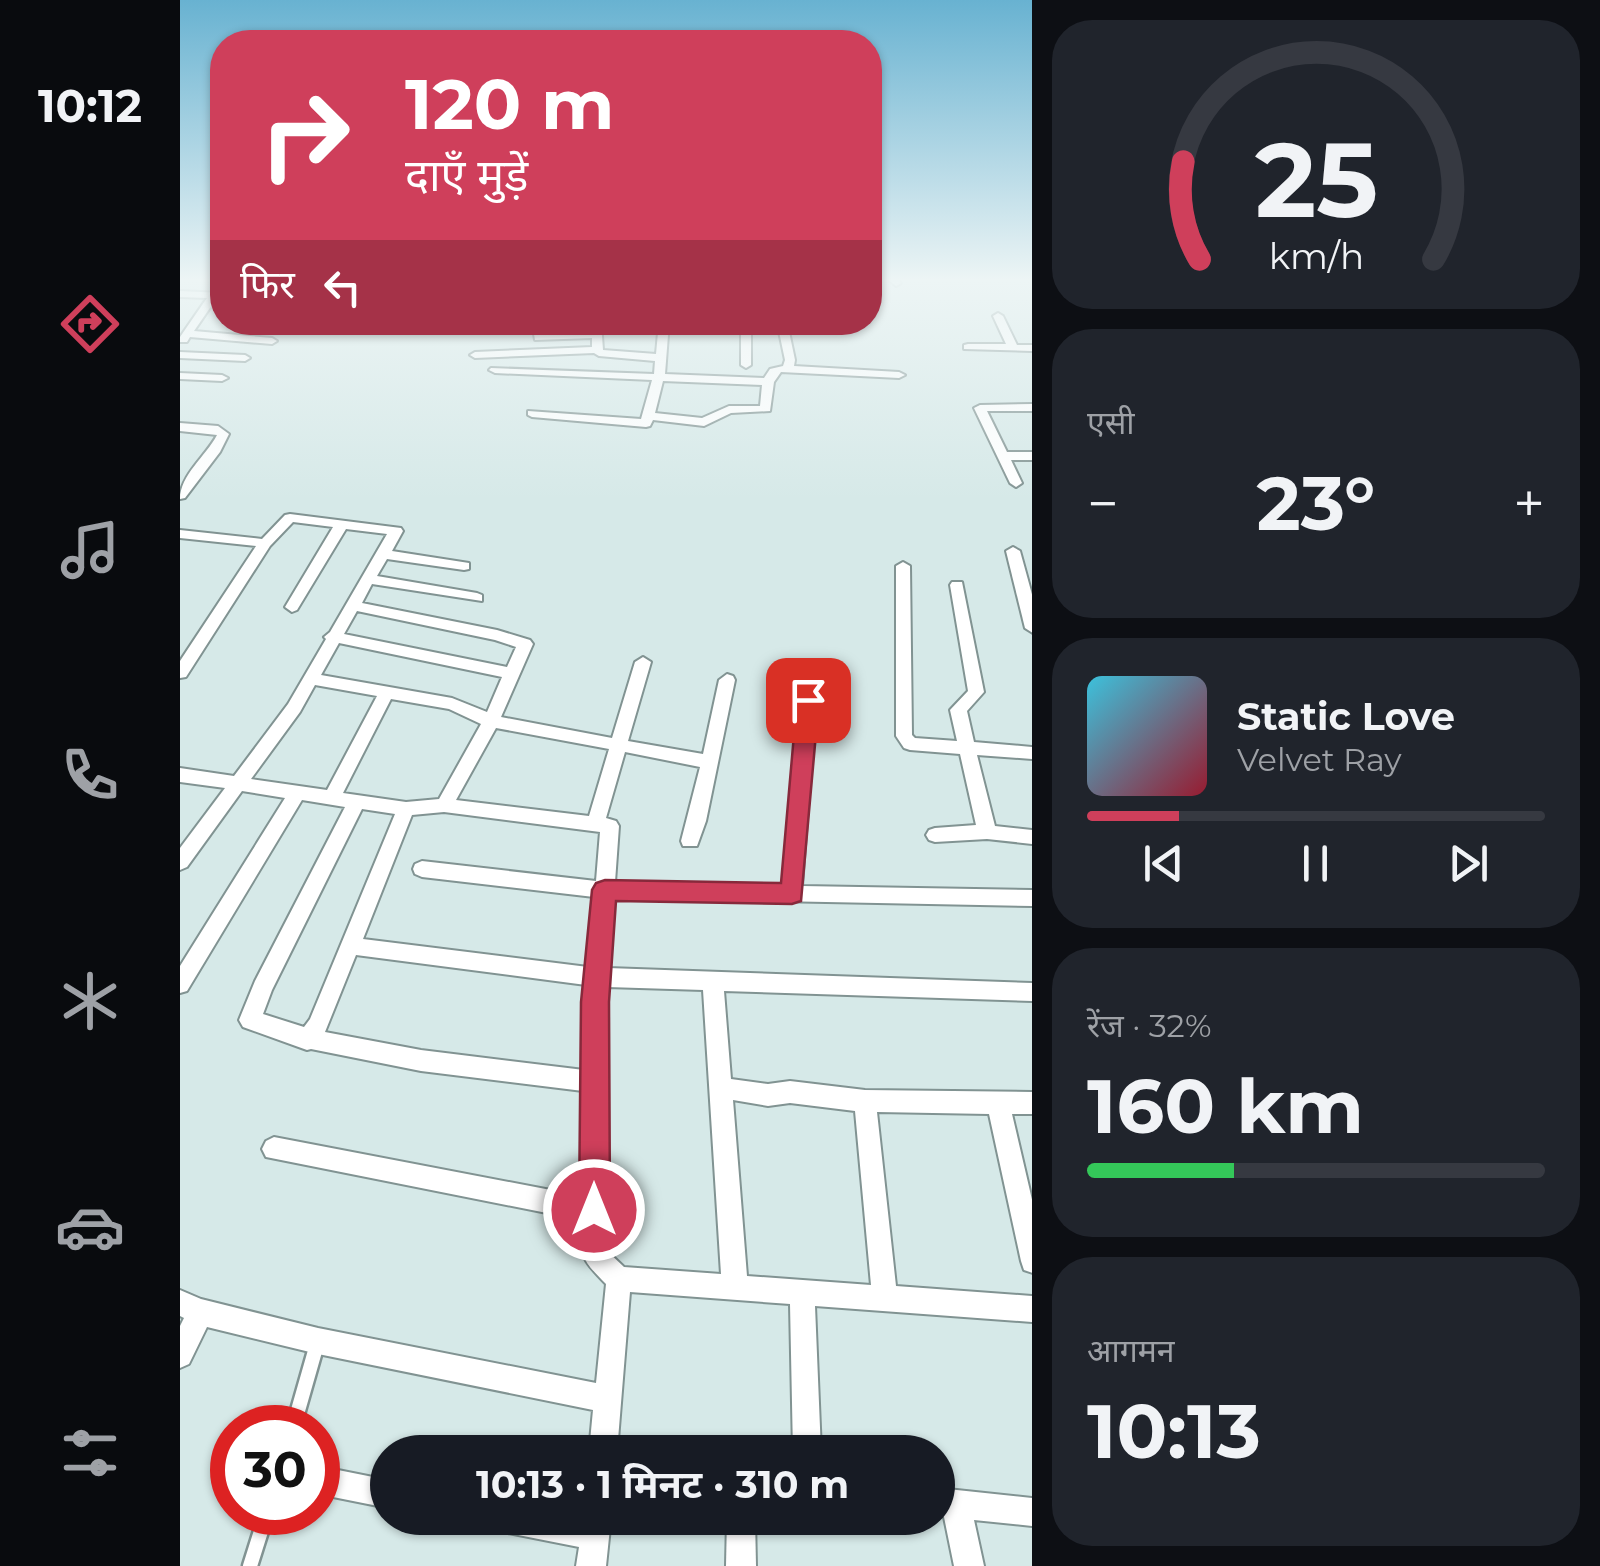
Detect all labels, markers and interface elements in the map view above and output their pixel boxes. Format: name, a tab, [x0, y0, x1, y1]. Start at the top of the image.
text: 120 m	[405, 61, 615, 147]
icon: right	[240, 70, 370, 200]
text: 10:12	[38, 78, 142, 133]
text: 25	[1254, 116, 1378, 243]
text: दाएँ मुड़ें	[405, 147, 528, 202]
text: km/h	[1268, 234, 1364, 278]
icon: left	[315, 260, 370, 315]
text: फिर	[240, 261, 295, 308]
icon: directions	[55, 289, 125, 359]
text: एसी	[1087, 403, 1135, 442]
text: 23°	[1257, 457, 1375, 549]
text: −	[1087, 470, 1119, 537]
text: +	[1513, 470, 1545, 537]
icon: music	[55, 515, 125, 585]
pin	[766, 658, 851, 743]
icon: arrive	[781, 673, 836, 728]
text: Static Love	[1237, 693, 1455, 740]
icon: phone	[55, 740, 125, 810]
text: Velvet Ray	[1237, 740, 1402, 779]
icon: previous	[1136, 836, 1191, 891]
icon: pause	[1288, 836, 1343, 891]
icon: next	[1441, 836, 1496, 891]
icon: climate	[55, 966, 125, 1036]
text: रेंज · 32%	[1087, 1006, 1212, 1045]
text: 160 km	[1087, 1060, 1364, 1152]
position arrow	[542, 1158, 646, 1262]
icon: car	[55, 1192, 125, 1262]
text: आगमन	[1087, 1331, 1175, 1370]
text: 10:13	[1087, 1385, 1261, 1477]
speed limit sign: 30	[210, 1405, 340, 1535]
icon: filters	[55, 1418, 125, 1488]
text: 10:13 · 1 मिनट · 310 m	[476, 1461, 849, 1508]

